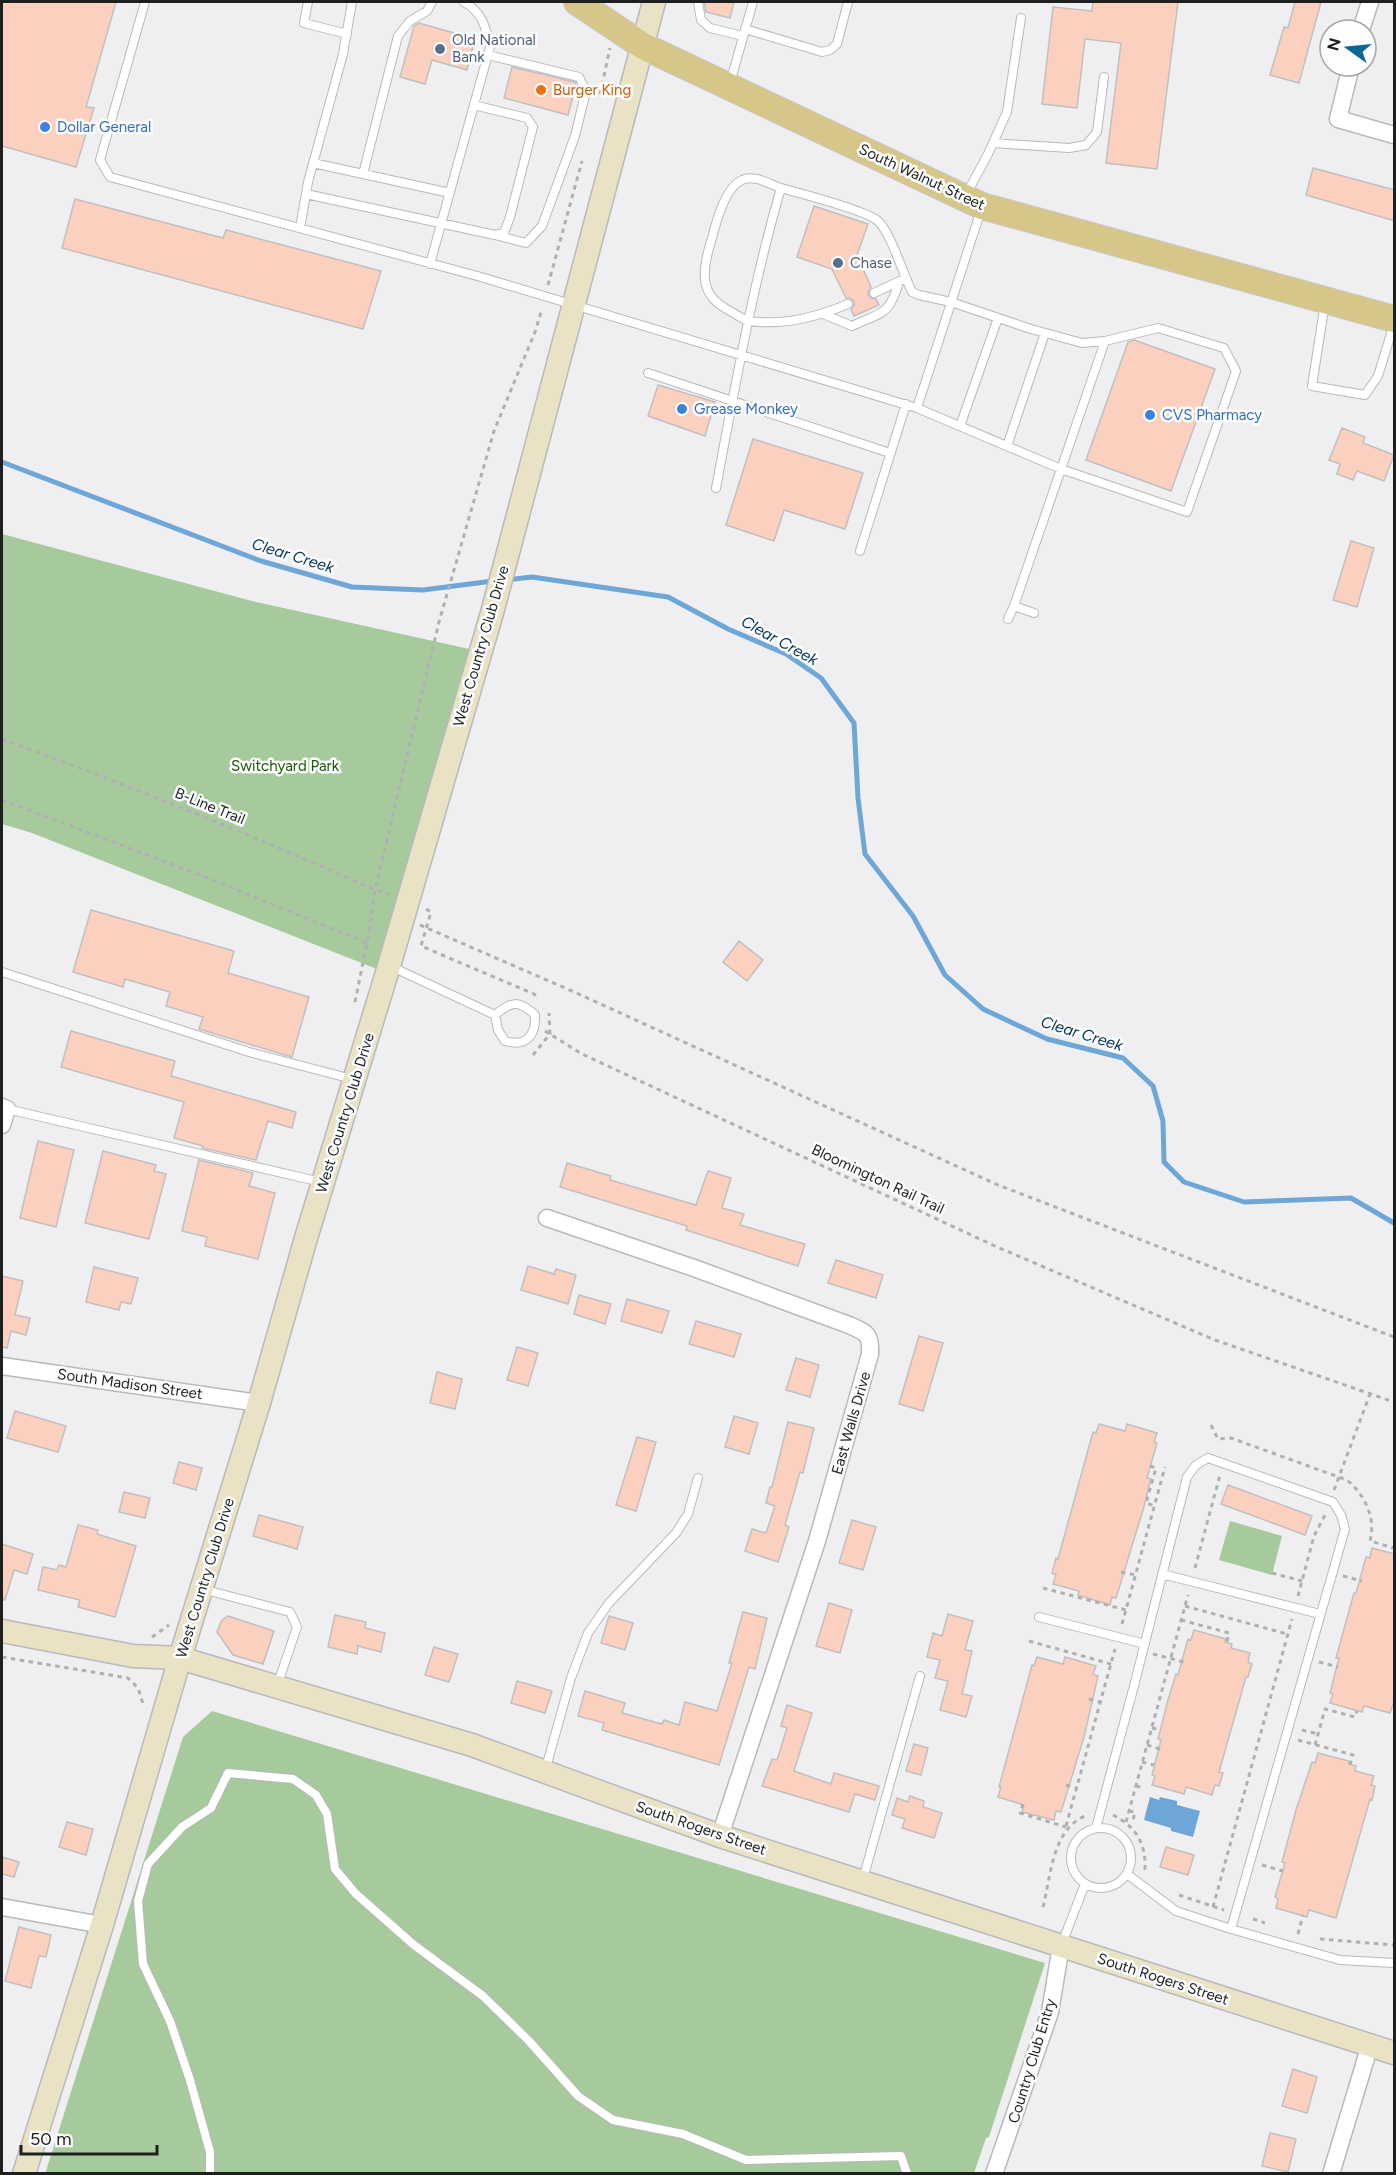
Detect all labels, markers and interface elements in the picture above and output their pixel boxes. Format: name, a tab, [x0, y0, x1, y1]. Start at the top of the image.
north arrow	[1318, 18, 1378, 78]
place label: Old National Bank	[452, 31, 536, 66]
text: N	[1323, 36, 1345, 53]
marker: Old National Bank	[433, 42, 447, 56]
place label: Burger King	[553, 81, 631, 99]
marker: Burger King	[534, 83, 548, 97]
place label: Dollar General	[57, 118, 151, 136]
marker: Dollar General	[38, 120, 52, 134]
street label: South Walnut Street	[856, 140, 988, 214]
place label: Chase	[850, 254, 892, 272]
marker: Chase	[831, 256, 845, 270]
place label: Grease Monkey	[694, 400, 798, 418]
marker: Grease Monkey	[675, 402, 689, 416]
place label: CVS Pharmacy	[1162, 406, 1262, 424]
marker: CVS Pharmacy	[1143, 408, 1157, 422]
water label: Clear Creek	[249, 534, 337, 577]
street label: West Country Club Drive	[449, 563, 513, 729]
water label: Clear Creek	[738, 612, 823, 670]
park label: Switchyard Park	[231, 757, 340, 775]
street label: B-Line Trail	[172, 784, 248, 828]
water label: Clear Creek	[1038, 1012, 1126, 1055]
street label: West Country Club Drive	[312, 1031, 378, 1195]
street label: Bloomington Rail Trail	[809, 1140, 947, 1218]
street label: South Madison Street	[56, 1365, 204, 1403]
street label: East Walls Drive	[828, 1369, 874, 1477]
street label: West Country Club Drive	[172, 1496, 238, 1660]
street label: South Rogers Street	[633, 1797, 769, 1859]
street label: South Rogers Street	[1095, 1949, 1231, 2009]
street label: Country Club Entry	[1004, 1996, 1060, 2126]
scale bar	[21, 2118, 158, 2156]
text: 50 m	[30, 2128, 72, 2150]

